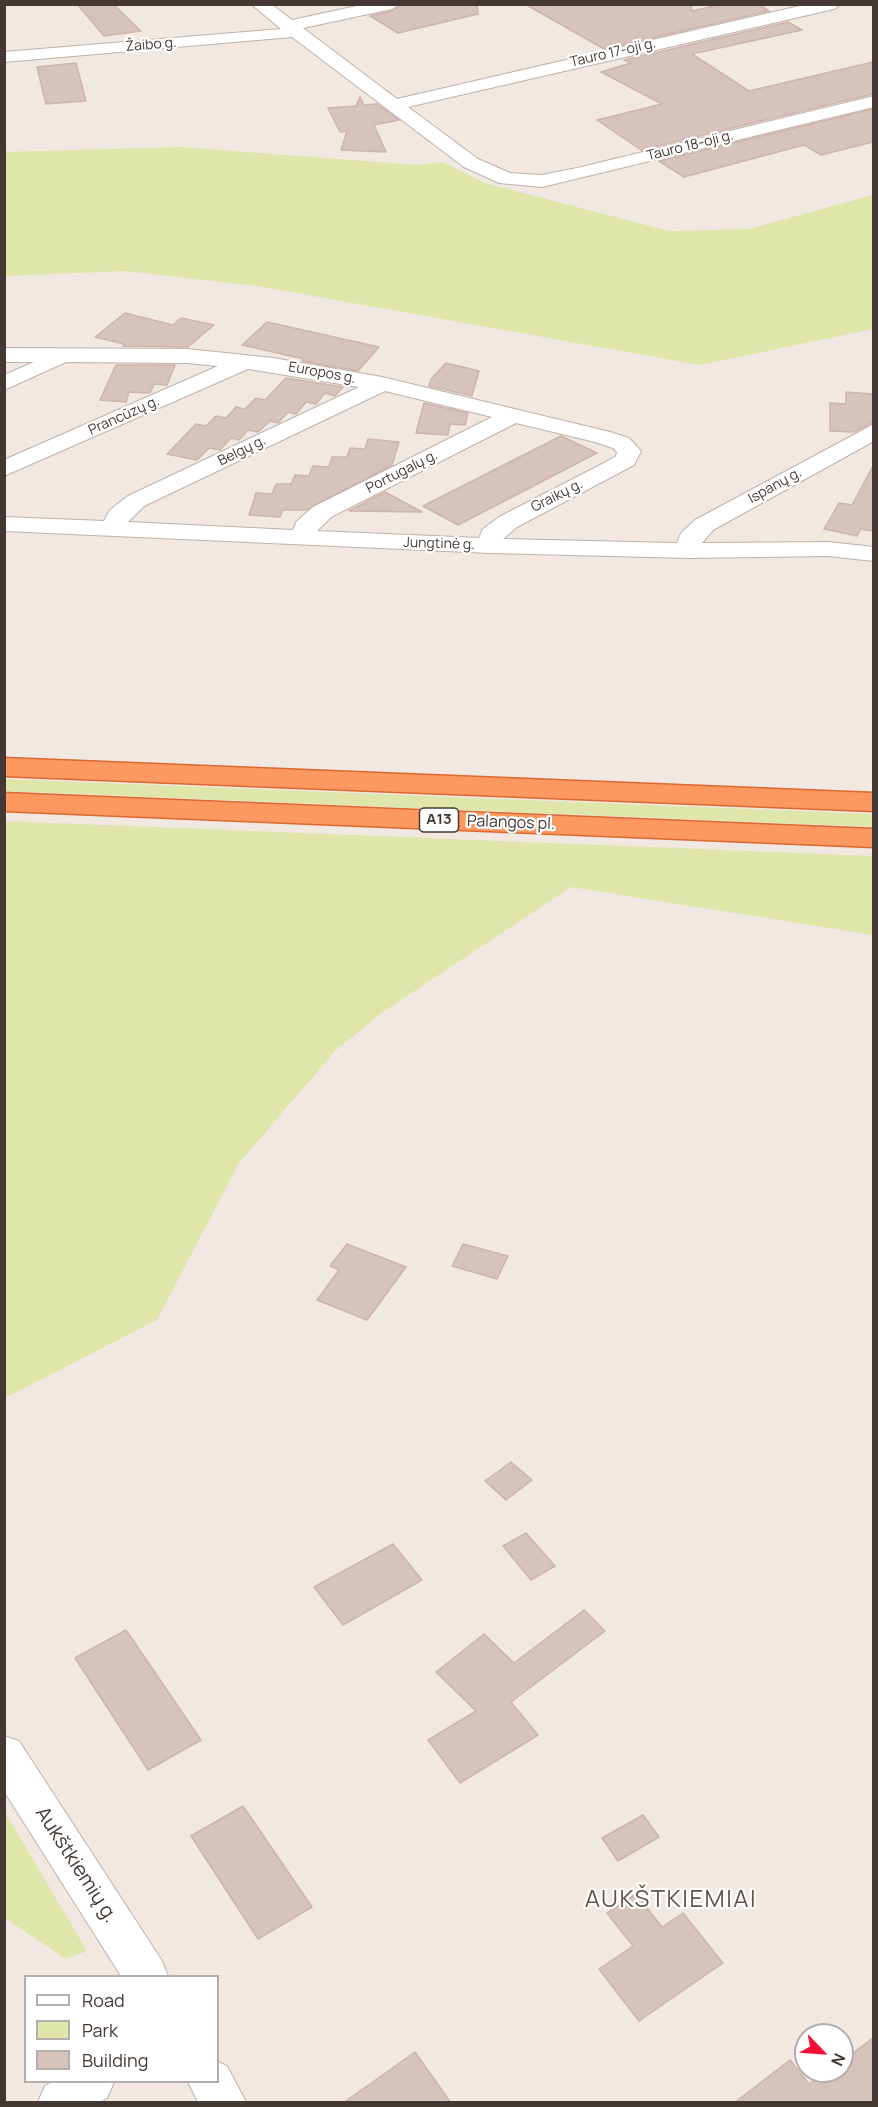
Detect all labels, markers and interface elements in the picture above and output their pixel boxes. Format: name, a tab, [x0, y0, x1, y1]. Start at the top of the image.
street label: Žaibo g.	[125, 34, 177, 56]
street label: Tauro 17-oji g.	[569, 35, 657, 71]
street label: Tauro 18-oji g.	[645, 127, 735, 165]
street label: Europos g.	[287, 359, 357, 387]
street label: Prancūzų g.	[86, 393, 162, 439]
street label: Belgų g.	[215, 432, 269, 470]
street label: Portugalų g.	[363, 447, 441, 497]
street label: Ispanų g.	[746, 465, 804, 507]
street label: Graikų g.	[528, 476, 586, 516]
street label: Jungtinė g.	[403, 534, 475, 554]
road number: A13	[420, 808, 458, 832]
street label: Palangos pl.	[467, 812, 555, 834]
street label: Aukštkiemių g.	[30, 1803, 122, 1927]
district label: AUKŠTKIEMIAI	[585, 1886, 757, 1914]
legend	[24, 1975, 219, 2083]
text: Road	[82, 1988, 125, 2012]
text: Park	[82, 2018, 118, 2042]
north arrow	[794, 2023, 854, 2083]
text: Building	[82, 2048, 148, 2072]
text: N	[826, 2050, 851, 2070]

